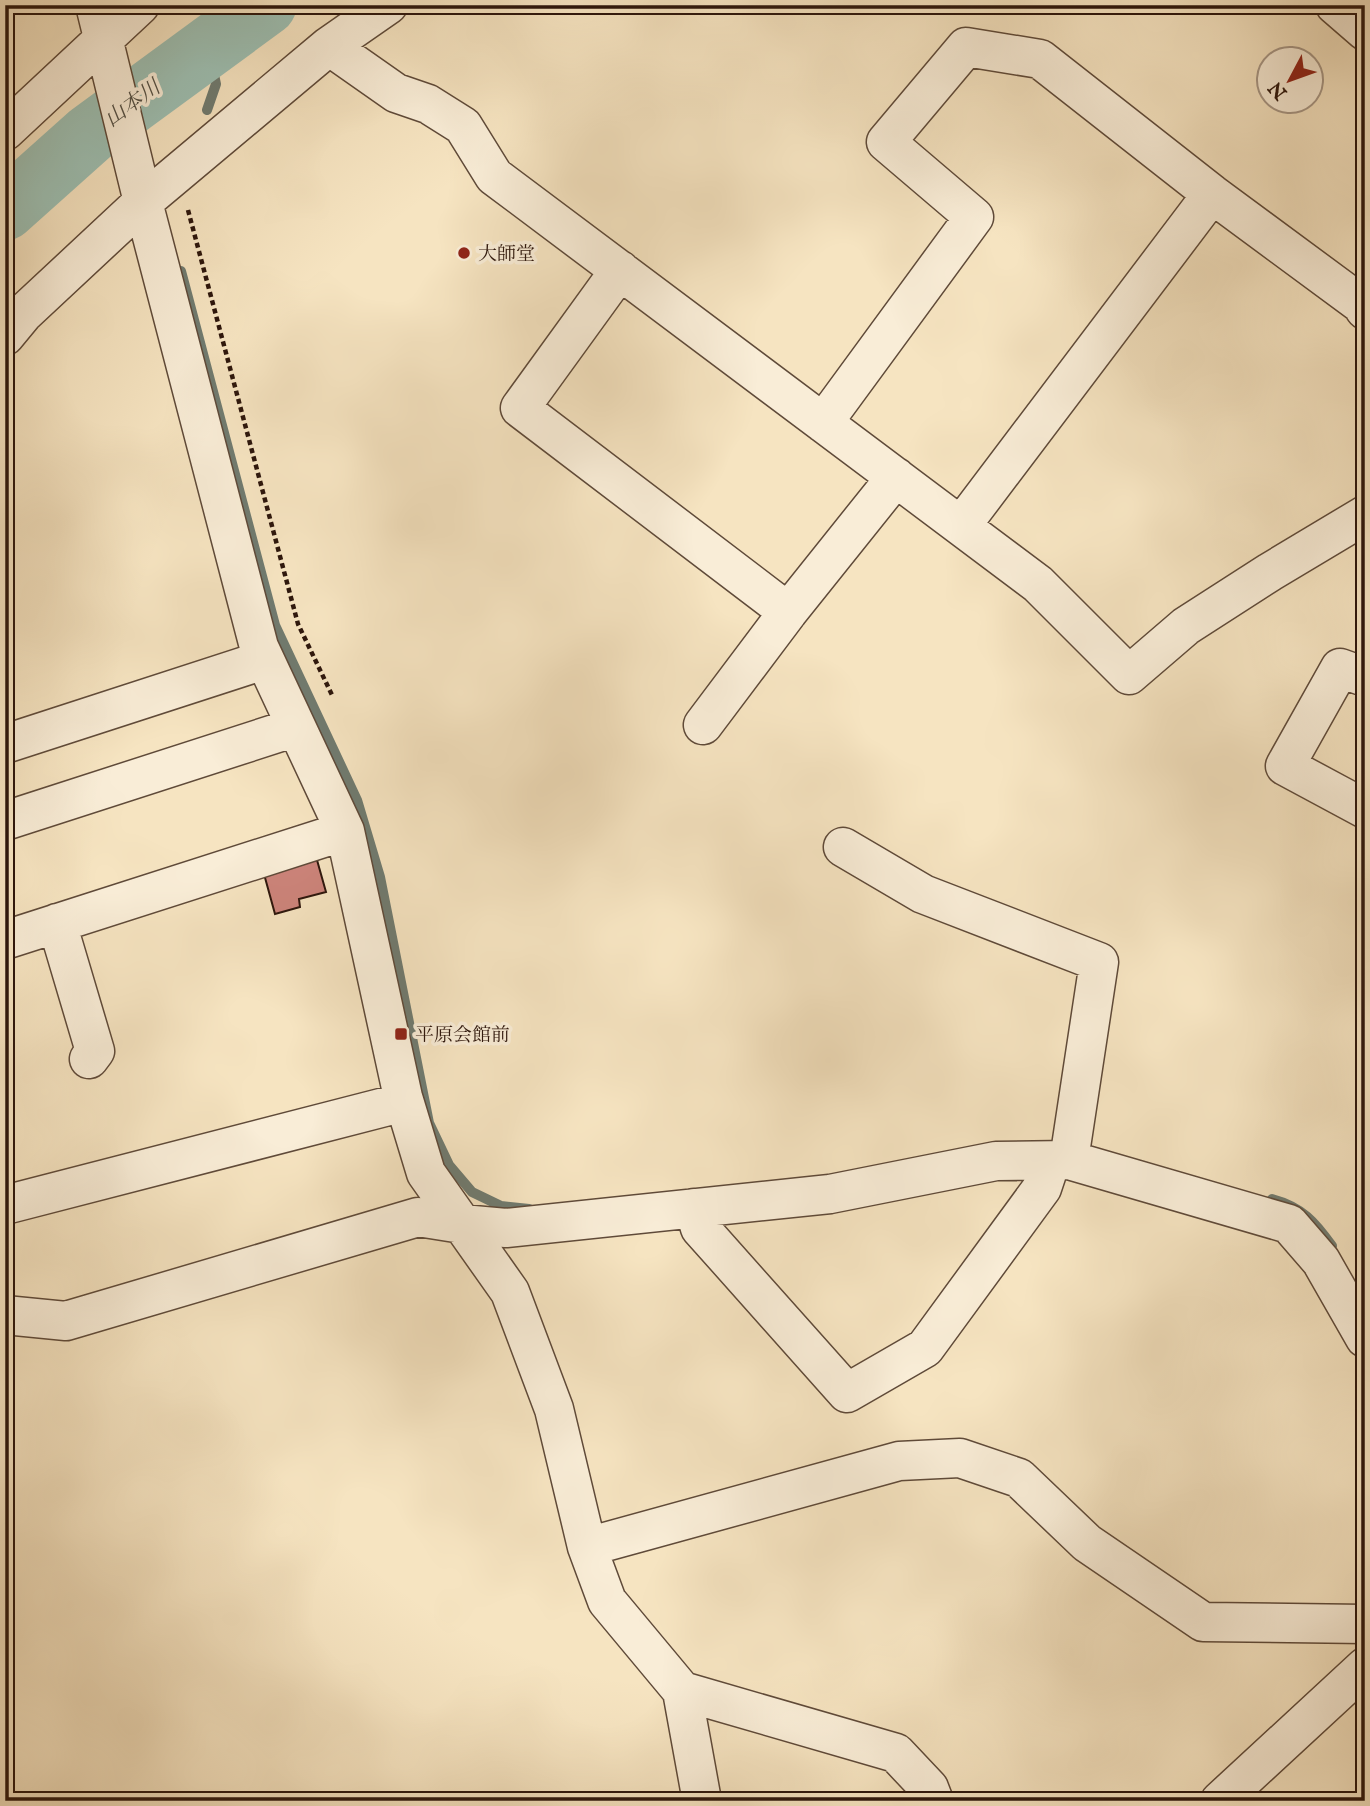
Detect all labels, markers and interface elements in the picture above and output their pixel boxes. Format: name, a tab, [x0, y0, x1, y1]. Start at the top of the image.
north arrow	[1254, 46, 1324, 116]
water label: 山本川	[99, 74, 168, 134]
text: N	[1264, 75, 1294, 105]
place label: 大師堂	[478, 243, 535, 267]
marker: 大師堂	[456, 245, 472, 261]
place label: 平原会館前	[415, 1024, 510, 1048]
marker: 平原会館前	[393, 1026, 409, 1042]

